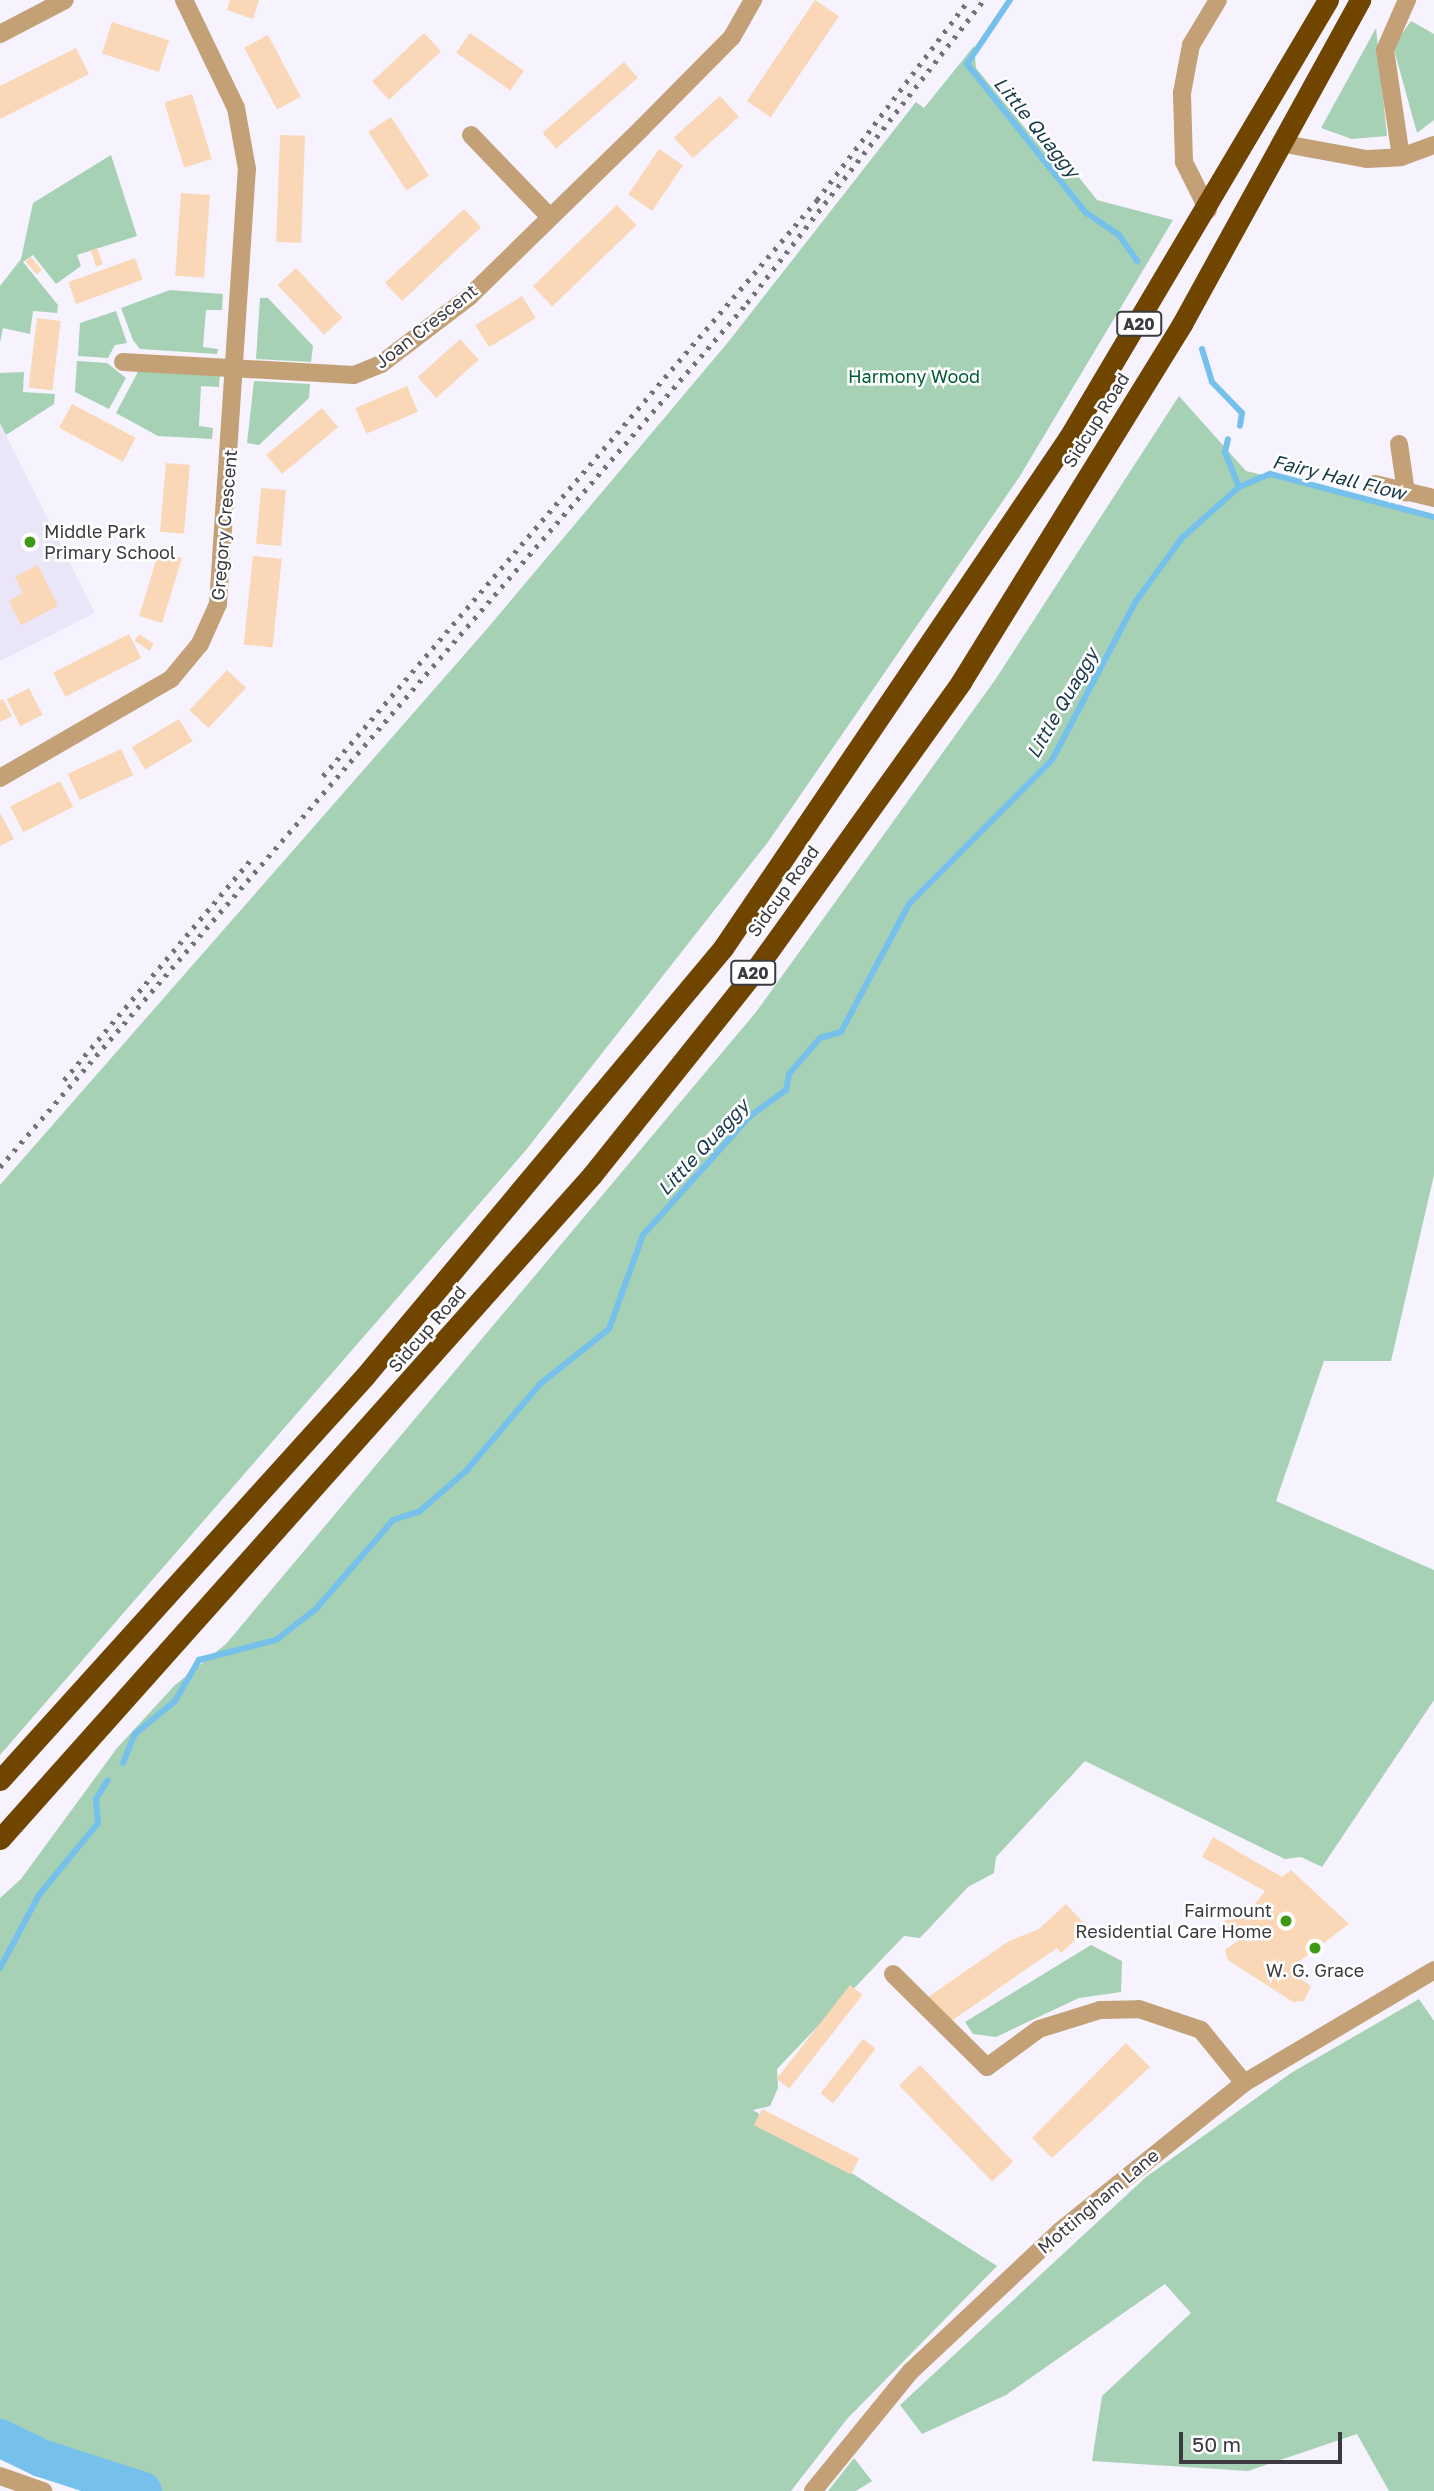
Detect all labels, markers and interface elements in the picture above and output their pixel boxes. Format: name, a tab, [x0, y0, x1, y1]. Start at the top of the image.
water label: Little Quaggy	[989, 72, 1085, 182]
street label: Joan Crescent	[371, 279, 481, 373]
road number: A20	[1114, 312, 1164, 336]
park label: Harmony Wood	[848, 365, 980, 387]
street label: Sidcup Road	[1058, 369, 1134, 471]
street label: Gregory Crescent	[207, 449, 241, 601]
water label: Fairy Hall Flow	[1270, 449, 1408, 505]
place label: Middle Park Primary School	[44, 521, 176, 564]
marker: Middle Park Primary School	[22, 534, 38, 550]
water label: Little Quaggy	[1021, 644, 1103, 762]
street label: Sidcup Road	[743, 841, 823, 941]
road number: A20	[728, 960, 778, 986]
water label: Little Quaggy	[653, 1094, 753, 1200]
street label: Sidcup Road	[383, 1281, 471, 1377]
place label: Fairmount Residential Care Home	[1075, 1900, 1272, 1942]
marker: Fairmount Residential Care Home	[1278, 1913, 1294, 1929]
marker: W. G. Grace	[1307, 1940, 1323, 1956]
place label: W. G. Grace	[1266, 1959, 1364, 1981]
street label: Mottingham Lane	[1033, 2144, 1163, 2258]
scale bar	[1182, 2418, 1345, 2462]
text: 50 m	[1192, 2431, 1241, 2457]

